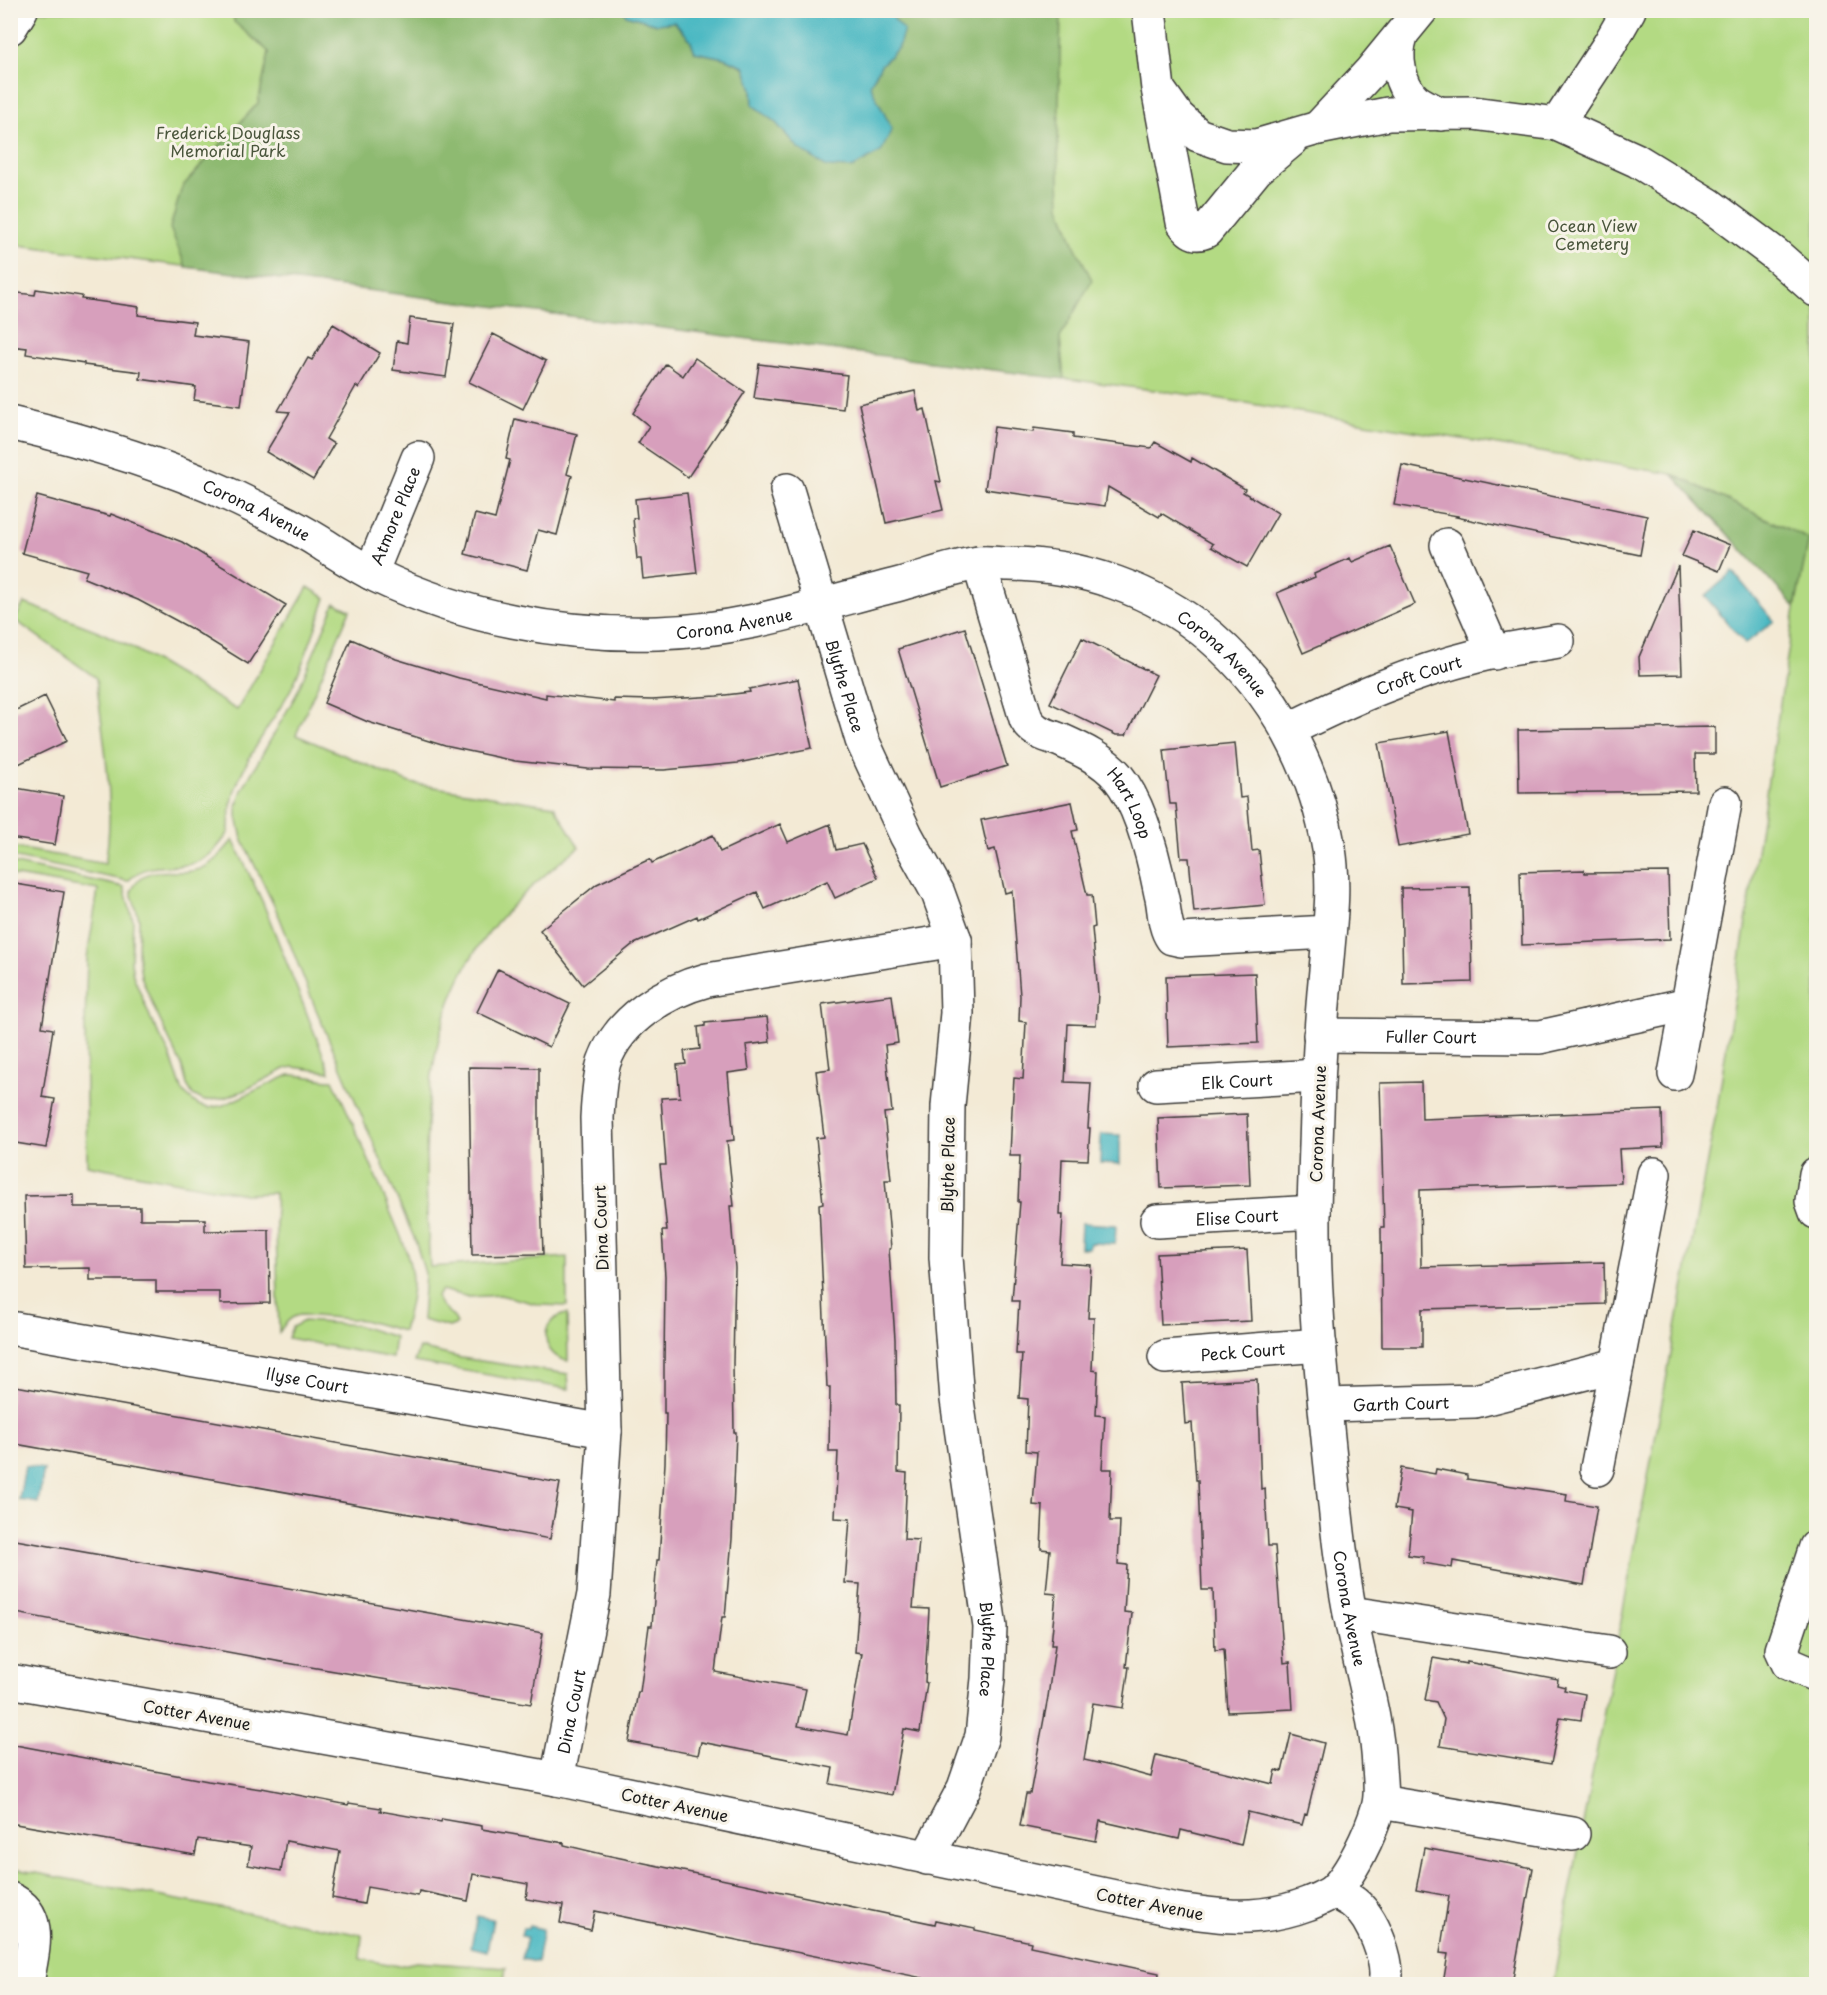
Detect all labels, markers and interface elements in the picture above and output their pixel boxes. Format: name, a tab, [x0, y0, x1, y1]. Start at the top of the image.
park label: Frederick Douglass Memorial Park	[156, 120, 300, 162]
park label: Ocean View Cemetery	[1547, 213, 1638, 255]
street label: Atmore Place	[364, 463, 425, 568]
street label: Corona Avenue	[199, 473, 315, 546]
street label: Corona Avenue	[675, 601, 794, 644]
street label: Corona Avenue	[1173, 604, 1274, 701]
street label: Blythe Place	[820, 636, 871, 735]
street label: Croft Court	[1372, 649, 1465, 700]
street label: Hart Loop	[1102, 761, 1158, 841]
street label: Fuller Court	[1385, 1024, 1477, 1048]
street label: Corona Avenue	[1303, 1065, 1331, 1183]
street label: Elk Court	[1200, 1067, 1274, 1094]
street label: Blythe Place	[934, 1117, 960, 1213]
street label: Dina Court	[587, 1184, 613, 1271]
street label: Elise Court	[1195, 1202, 1280, 1231]
street label: Peck Court	[1200, 1336, 1286, 1366]
street label: Ilyse Court	[265, 1361, 351, 1399]
street label: Garth Court	[1352, 1390, 1450, 1416]
street label: Corona Avenue	[1328, 1549, 1373, 1668]
street label: Blythe Place	[974, 1599, 1002, 1698]
street label: Dina Court	[550, 1667, 591, 1756]
street label: Cotter Avenue	[141, 1693, 253, 1735]
street label: Cotter Avenue	[619, 1781, 731, 1827]
street label: Cotter Avenue	[1094, 1881, 1206, 1925]

